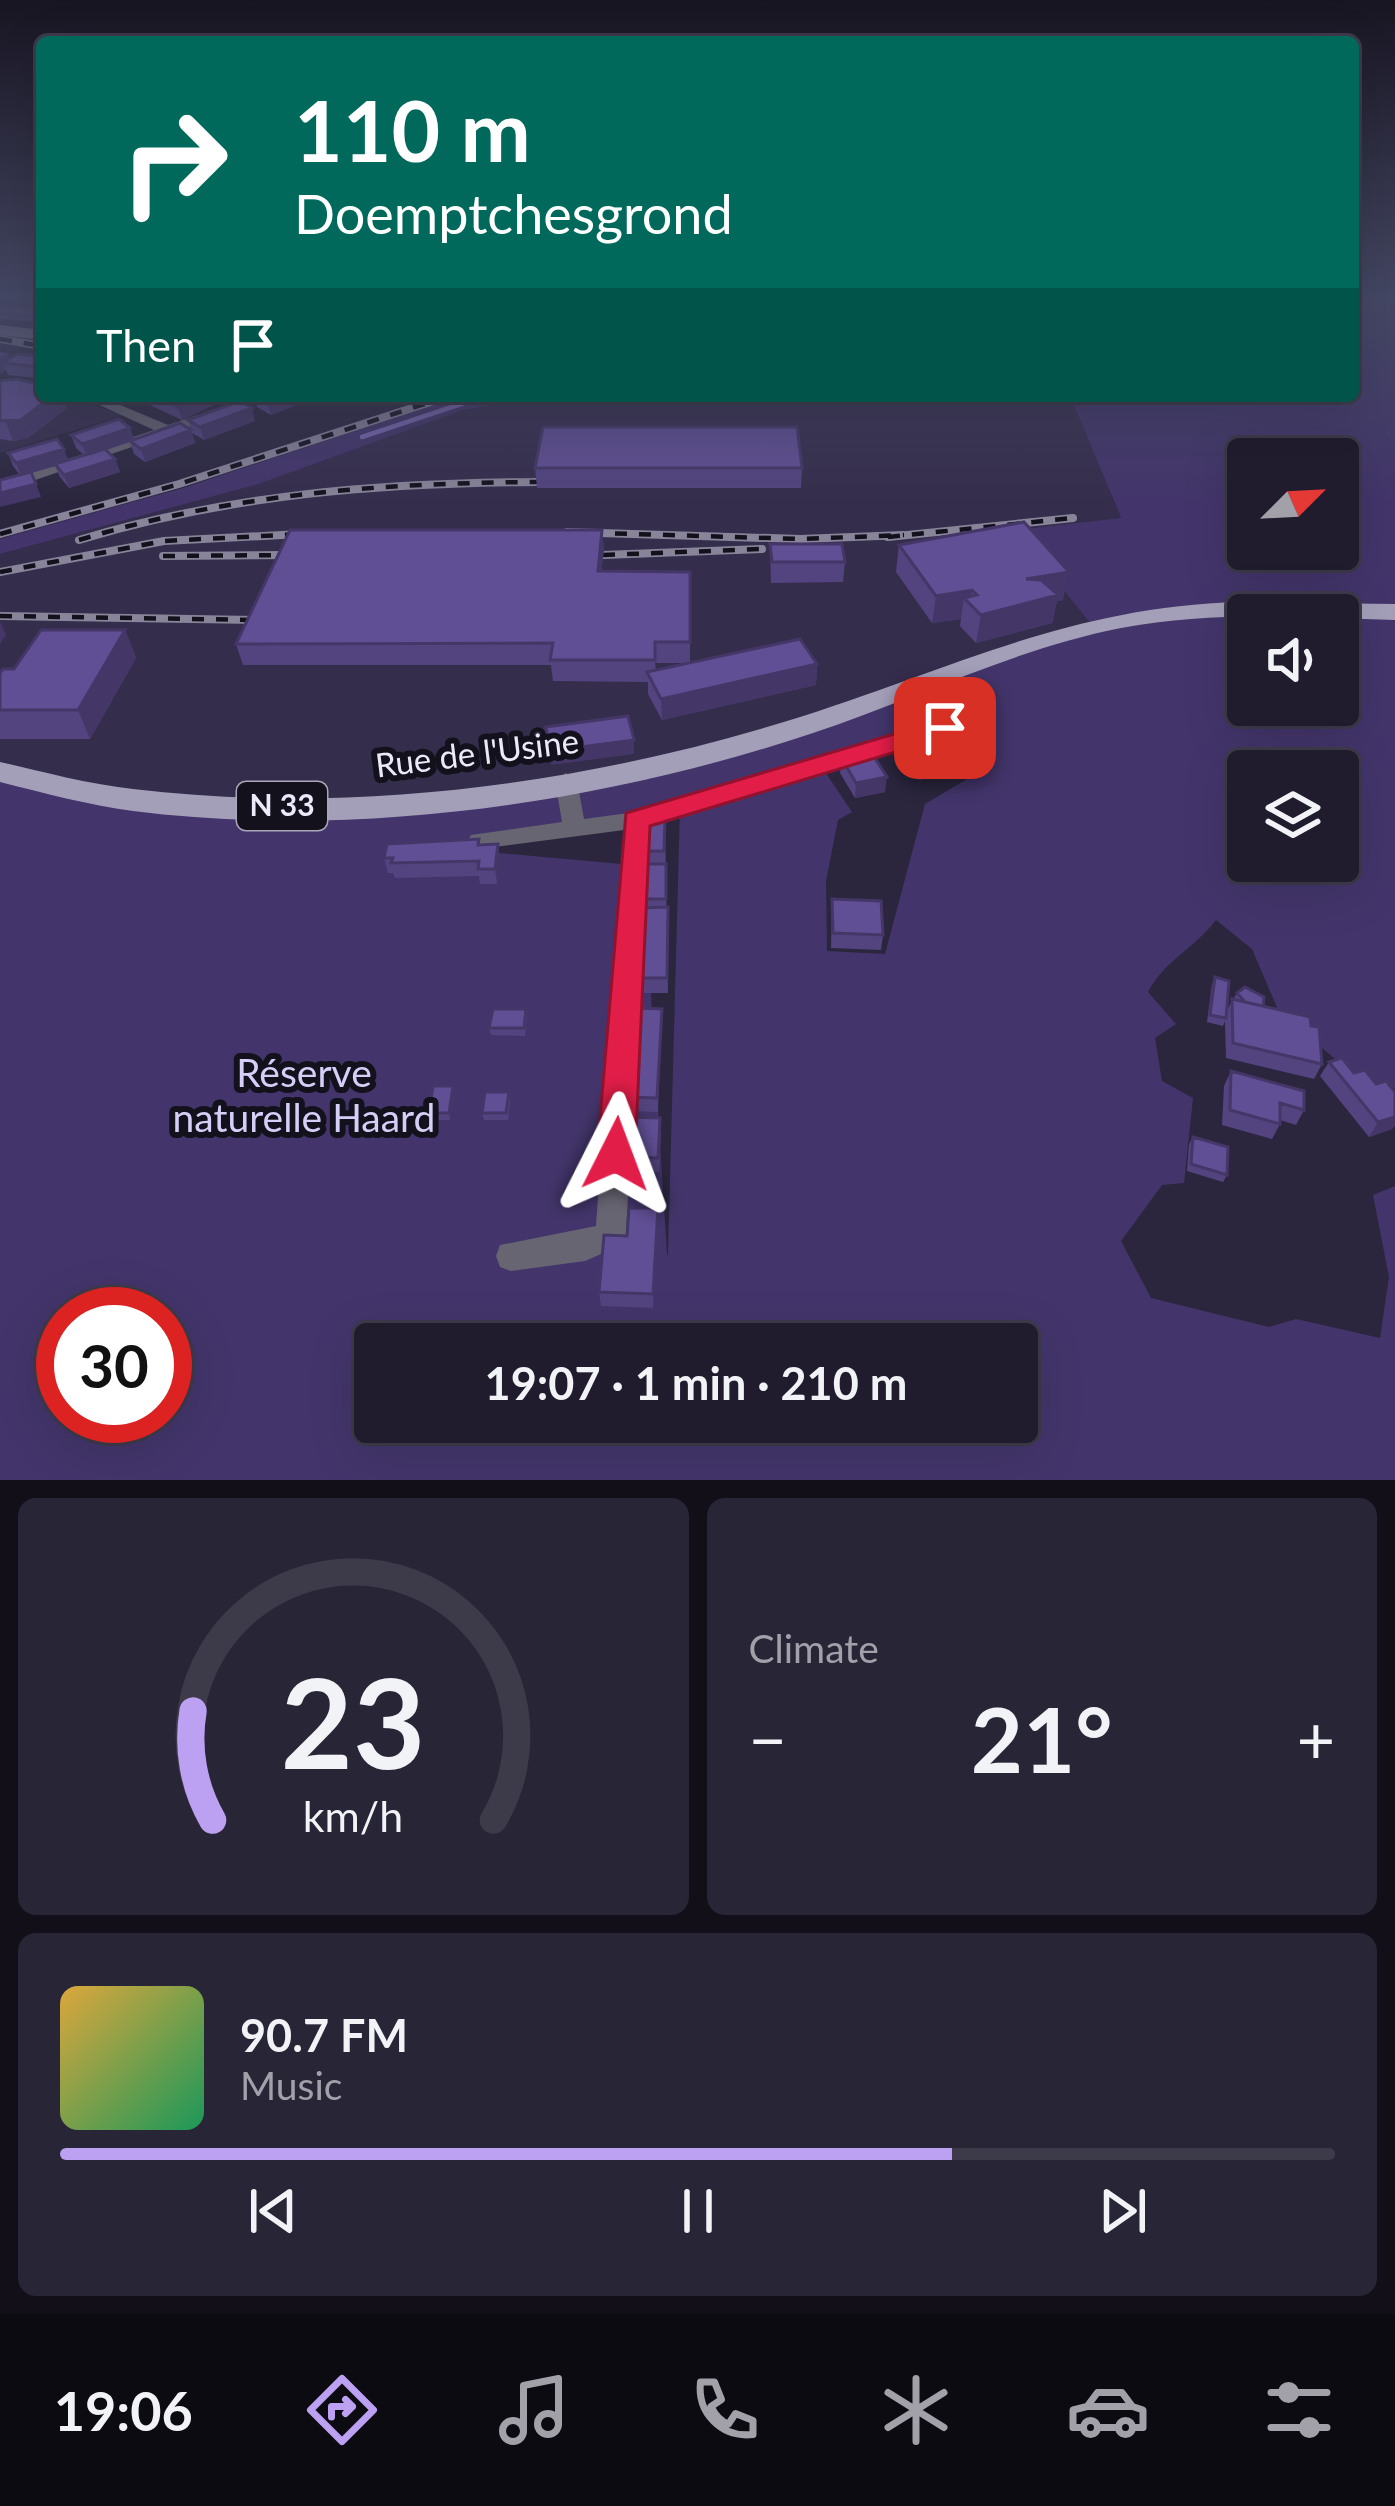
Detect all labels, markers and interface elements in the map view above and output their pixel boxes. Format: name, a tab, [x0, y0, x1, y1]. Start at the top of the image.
text: 110 m	[294, 79, 531, 180]
icon: right	[96, 84, 252, 240]
text: Doemptchesgrond	[294, 181, 733, 246]
icon: arrive	[220, 312, 286, 378]
text: Then	[96, 318, 196, 372]
north arrow	[1227, 438, 1359, 570]
map controls	[1227, 438, 1359, 882]
button: sound	[1227, 594, 1359, 726]
pin	[894, 677, 996, 779]
icon: arrive	[912, 695, 978, 761]
street label: Rue de l'Usine	[373, 720, 581, 784]
button: layers	[1227, 750, 1359, 882]
road number: N 33	[237, 782, 327, 830]
park label: Réserve naturelle Haard	[173, 1049, 435, 1140]
position arrow	[553, 1091, 679, 1217]
speed limit sign: 30	[36, 1287, 192, 1443]
text: 19:07 · 1 min · 210 m	[485, 1356, 907, 1410]
text: Climate	[749, 1625, 879, 1671]
text: 23	[281, 1646, 426, 1796]
text: 21°	[971, 1684, 1113, 1792]
text: −	[749, 1699, 787, 1778]
text: +	[1297, 1699, 1335, 1778]
text: km/h	[303, 1789, 403, 1840]
text: 90.7 FM	[240, 2008, 408, 2062]
text: Music	[240, 2062, 342, 2108]
icon: previous	[240, 2178, 306, 2244]
icon: pause	[665, 2178, 731, 2244]
icon: next	[1090, 2178, 1156, 2244]
icon: directions	[300, 2368, 384, 2452]
icon: music	[492, 2368, 576, 2452]
icon: phone	[683, 2368, 767, 2452]
icon: climate	[874, 2368, 958, 2452]
icon: car	[1066, 2368, 1150, 2452]
icon: filters	[1257, 2368, 1341, 2452]
text: 19:06	[54, 2378, 193, 2443]

